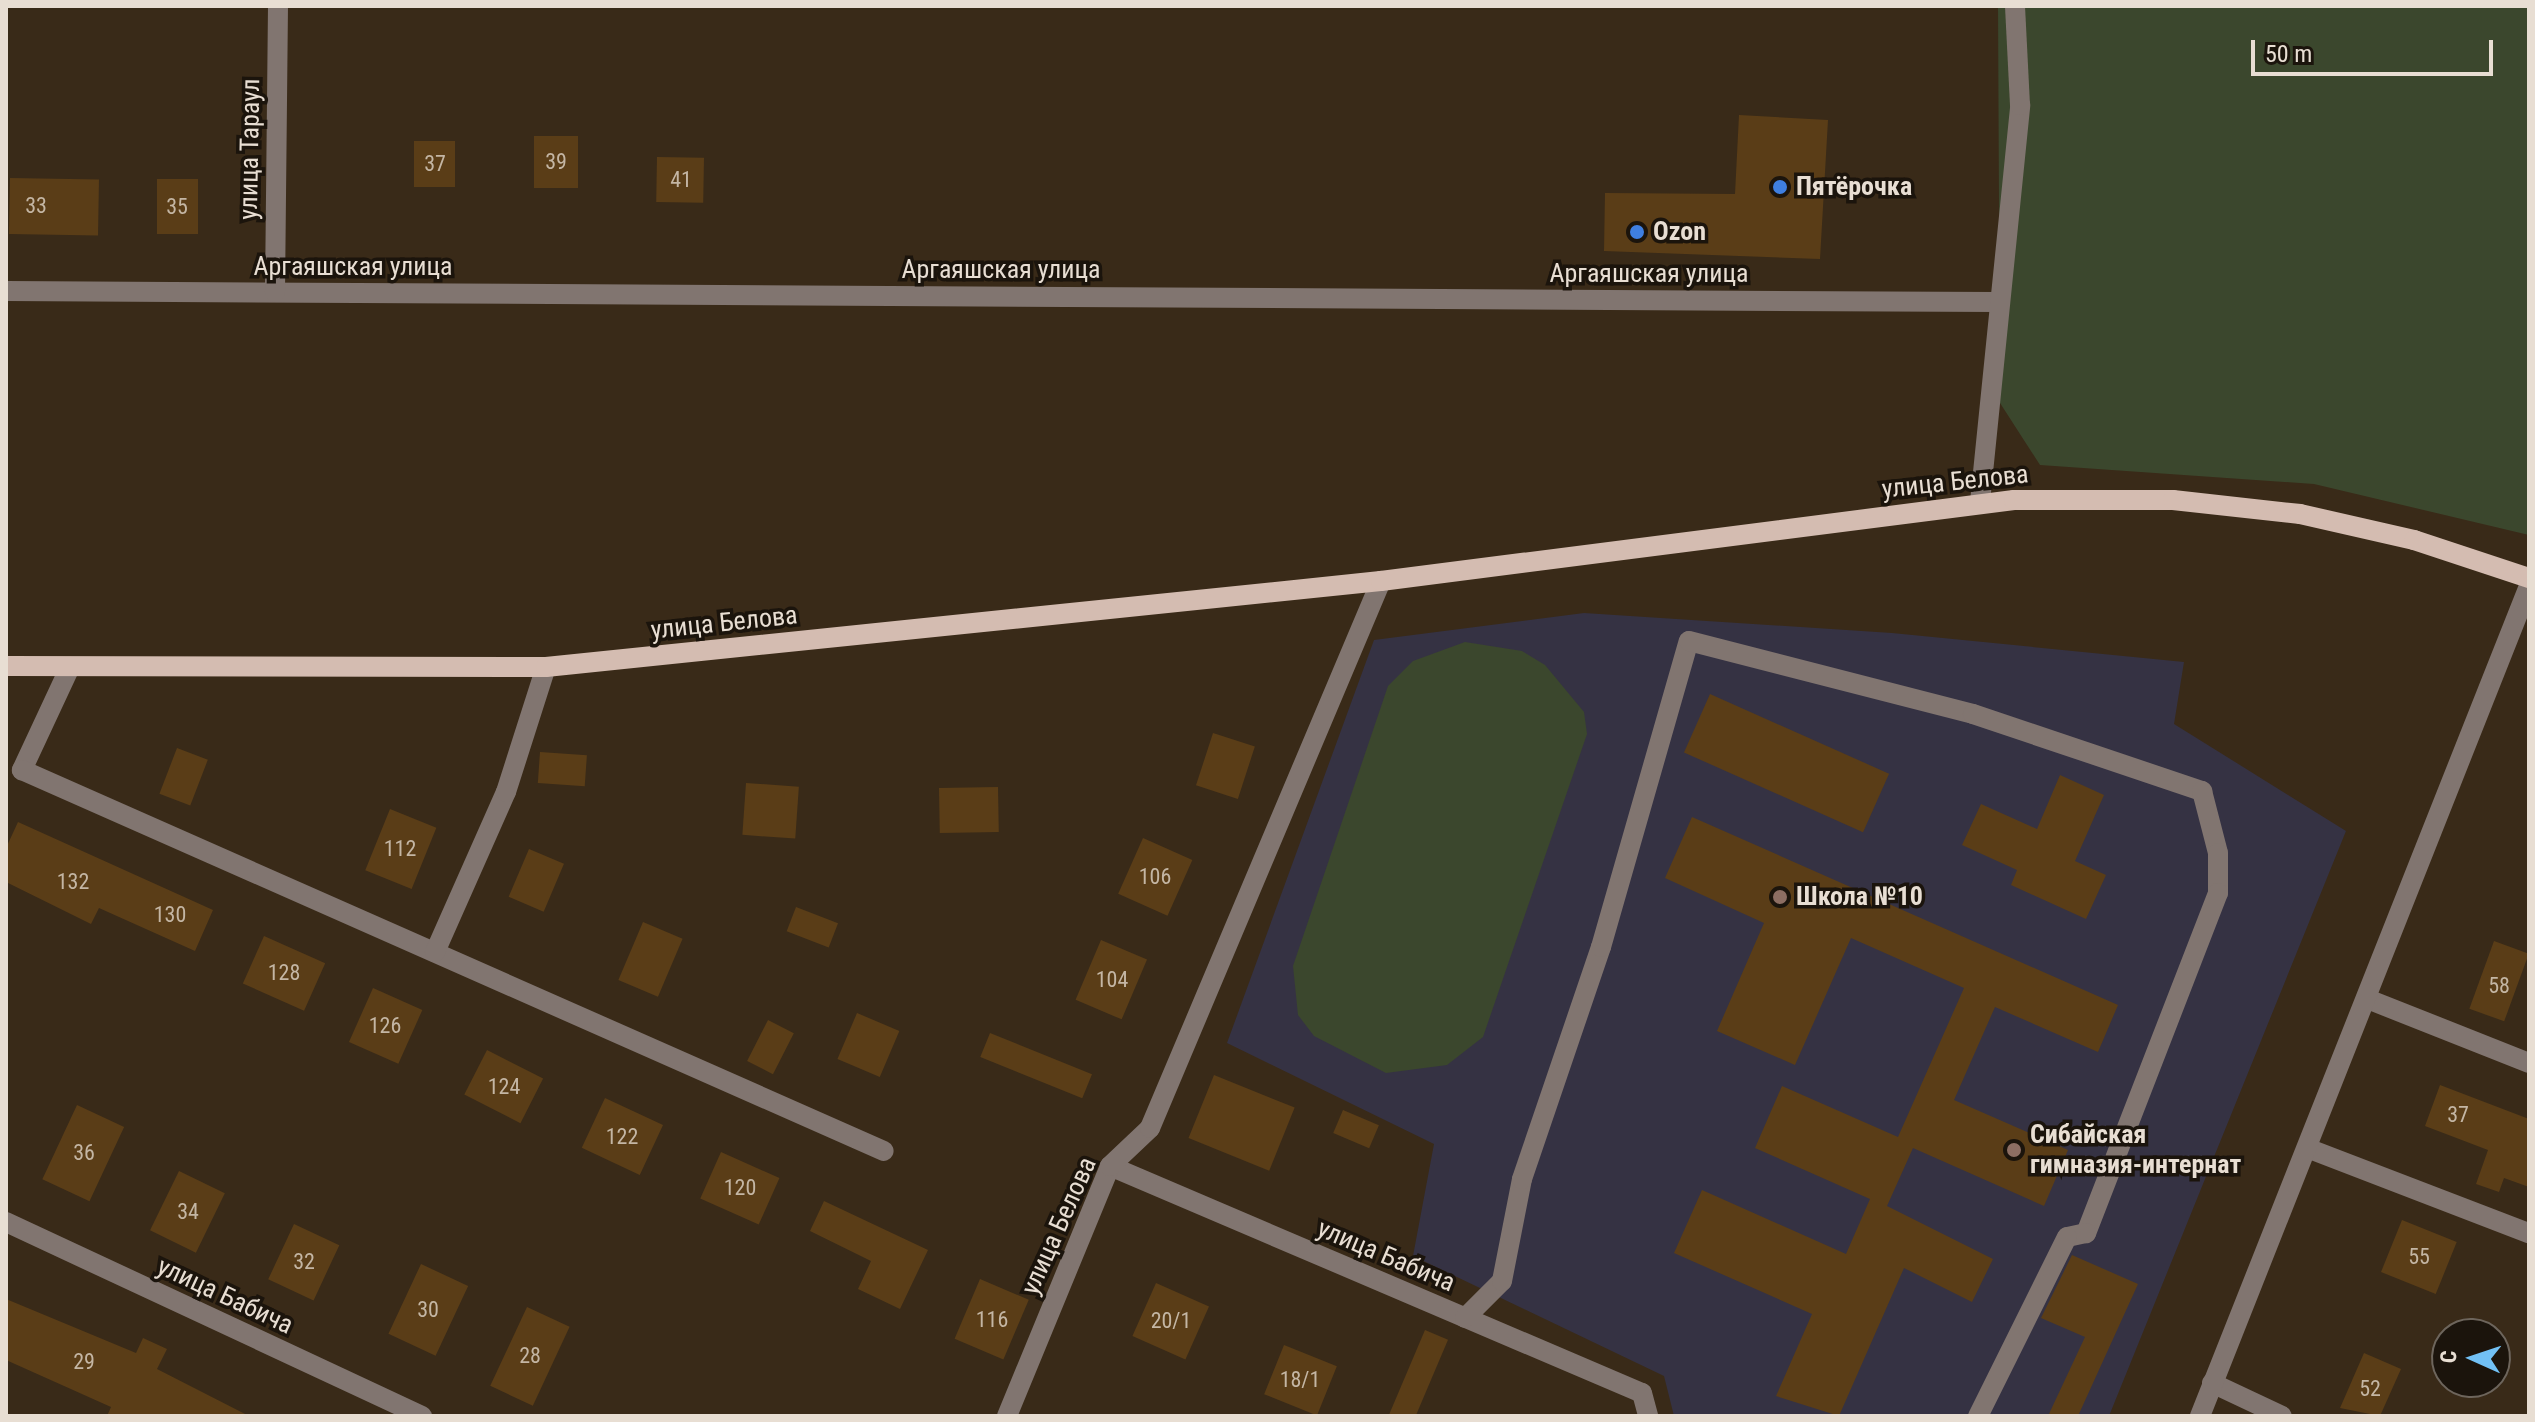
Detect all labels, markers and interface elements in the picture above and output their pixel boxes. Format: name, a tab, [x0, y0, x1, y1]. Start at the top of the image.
scale bar	[2255, 24, 2497, 74]
text: 50 m	[2265, 40, 2312, 68]
street label: улица Тараул	[233, 78, 267, 220]
house number: 39	[545, 149, 567, 175]
house number: 37	[424, 151, 446, 177]
house number: 41	[670, 167, 692, 193]
place label: Пятёрочка	[1796, 171, 1912, 203]
marker: Пятёрочка	[1771, 178, 1789, 196]
house number: 33	[25, 193, 47, 219]
house number: 35	[166, 194, 188, 220]
place label: Ozon	[1653, 216, 1706, 248]
marker: Ozon	[1628, 223, 1646, 241]
street label: Аргаяшская улица	[253, 251, 453, 283]
street label: Аргаяшская улица	[901, 254, 1101, 286]
street label: Аргаяшская улица	[1549, 258, 1749, 290]
street label: улица Белова	[1880, 459, 2030, 505]
street label: улица Белова	[649, 600, 799, 646]
house number: 112	[384, 836, 416, 862]
house number: 106	[1139, 864, 1171, 890]
house number: 132	[57, 869, 89, 895]
place label: Школа №10	[1796, 881, 1923, 913]
marker: Школа №10	[1771, 888, 1789, 906]
house number: 130	[154, 902, 186, 928]
house number: 128	[268, 960, 300, 986]
house number: 104	[1096, 967, 1128, 993]
house number: 58	[2488, 973, 2510, 999]
house number: 126	[369, 1013, 401, 1039]
house number: 124	[488, 1074, 520, 1100]
house number: 37	[2447, 1102, 2469, 1128]
place label: Сибайская гимназия-интернат	[2030, 1119, 2241, 1180]
house number: 122	[606, 1124, 638, 1150]
house number: 36	[73, 1140, 95, 1166]
marker: Сибайская гимназия-интернат	[2005, 1141, 2023, 1159]
street label: улица Белова	[1015, 1152, 1103, 1300]
house number: 120	[724, 1175, 756, 1201]
house number: 34	[177, 1199, 199, 1225]
street label: улица Бабича	[1313, 1213, 1459, 1299]
house number: 55	[2408, 1244, 2430, 1270]
house number: 32	[293, 1249, 315, 1275]
street label: улица Бабича	[152, 1251, 298, 1341]
house number: 30	[417, 1297, 439, 1323]
house number: 116	[976, 1307, 1008, 1333]
house number: 20/1	[1151, 1308, 1191, 1334]
north arrow	[2431, 1318, 2511, 1398]
house number: 28	[519, 1343, 541, 1369]
house number: 29	[73, 1349, 95, 1375]
text: С	[2436, 1350, 2461, 1364]
house number: 18/1	[1280, 1367, 1320, 1393]
house number: 52	[2359, 1376, 2381, 1402]

